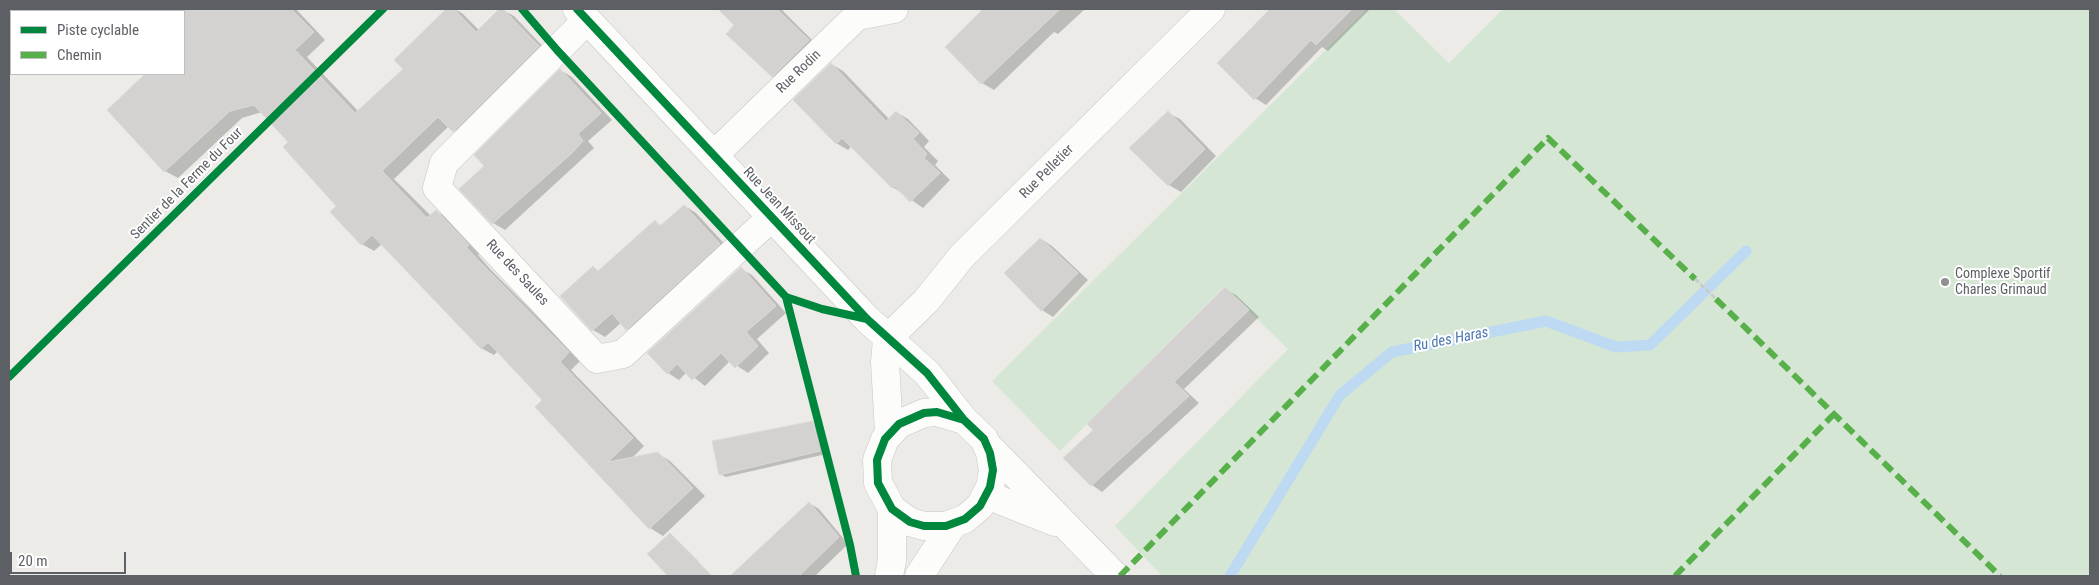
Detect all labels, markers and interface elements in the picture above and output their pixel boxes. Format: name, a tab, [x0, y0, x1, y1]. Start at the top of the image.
legend	[10, 10, 185, 75]
text: Piste cyclable	[57, 21, 139, 39]
text: Chemin	[57, 46, 102, 64]
street label: Rue Rodin	[773, 47, 825, 97]
street label: Sentier de la Ferme du Four	[128, 125, 246, 243]
street label: Rue Pelletier	[1017, 142, 1077, 202]
street label: Rue Jean Missout	[739, 164, 819, 248]
street label: Rue des Saules	[482, 237, 552, 309]
place label: Complexe Sportif Charles Grimaud	[1955, 266, 2051, 298]
marker: Complexe Sportif Charles Grimaud	[1939, 276, 1951, 288]
water label: Ru des Haras	[1412, 324, 1490, 356]
scale bar	[12, 542, 129, 574]
text: 20 m	[18, 552, 48, 570]

